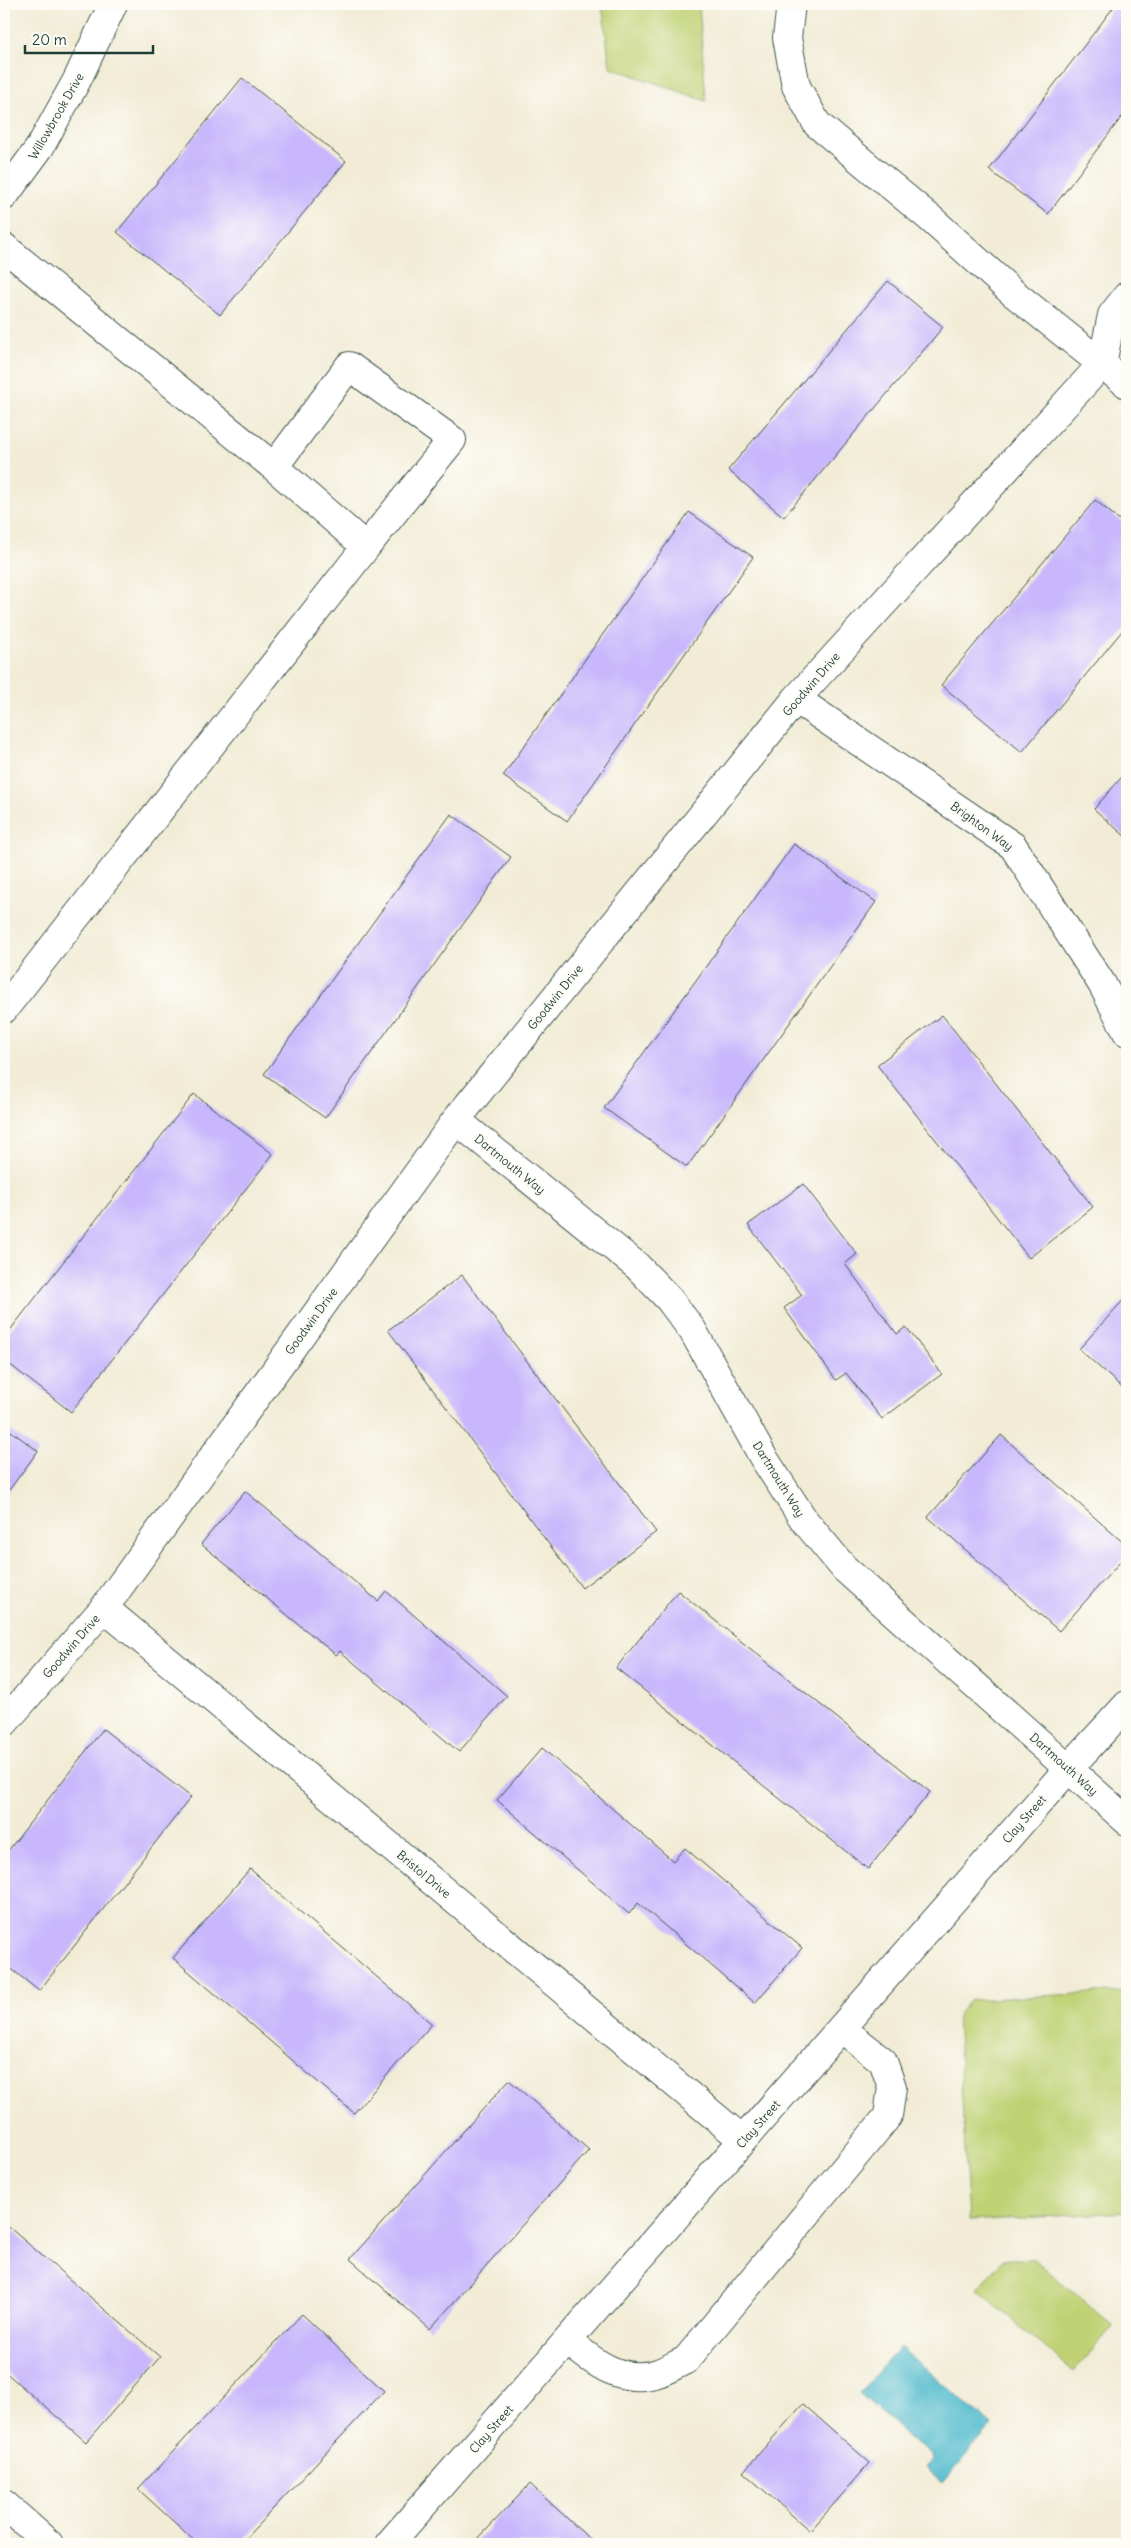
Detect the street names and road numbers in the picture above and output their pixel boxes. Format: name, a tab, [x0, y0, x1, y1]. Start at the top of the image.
street label: Willowbrook Drive	[25, 70, 87, 162]
street label: Goodwin Drive	[779, 649, 843, 719]
street label: Brighton Way	[948, 798, 1016, 854]
street label: Goodwin Drive	[524, 961, 586, 1033]
street label: Dartmouth Way	[472, 1131, 548, 1197]
street label: Goodwin Drive	[282, 1284, 340, 1358]
street label: Dartmouth Way	[750, 1438, 808, 1520]
street label: Goodwin Drive	[39, 1611, 103, 1681]
street label: Dartmouth Way	[1027, 1729, 1101, 1799]
street label: Clay Street	[999, 1792, 1049, 1846]
street label: Bristol Drive	[394, 1847, 454, 1901]
street label: Clay Street	[733, 2097, 783, 2151]
street label: Clay Street	[466, 2402, 516, 2456]

